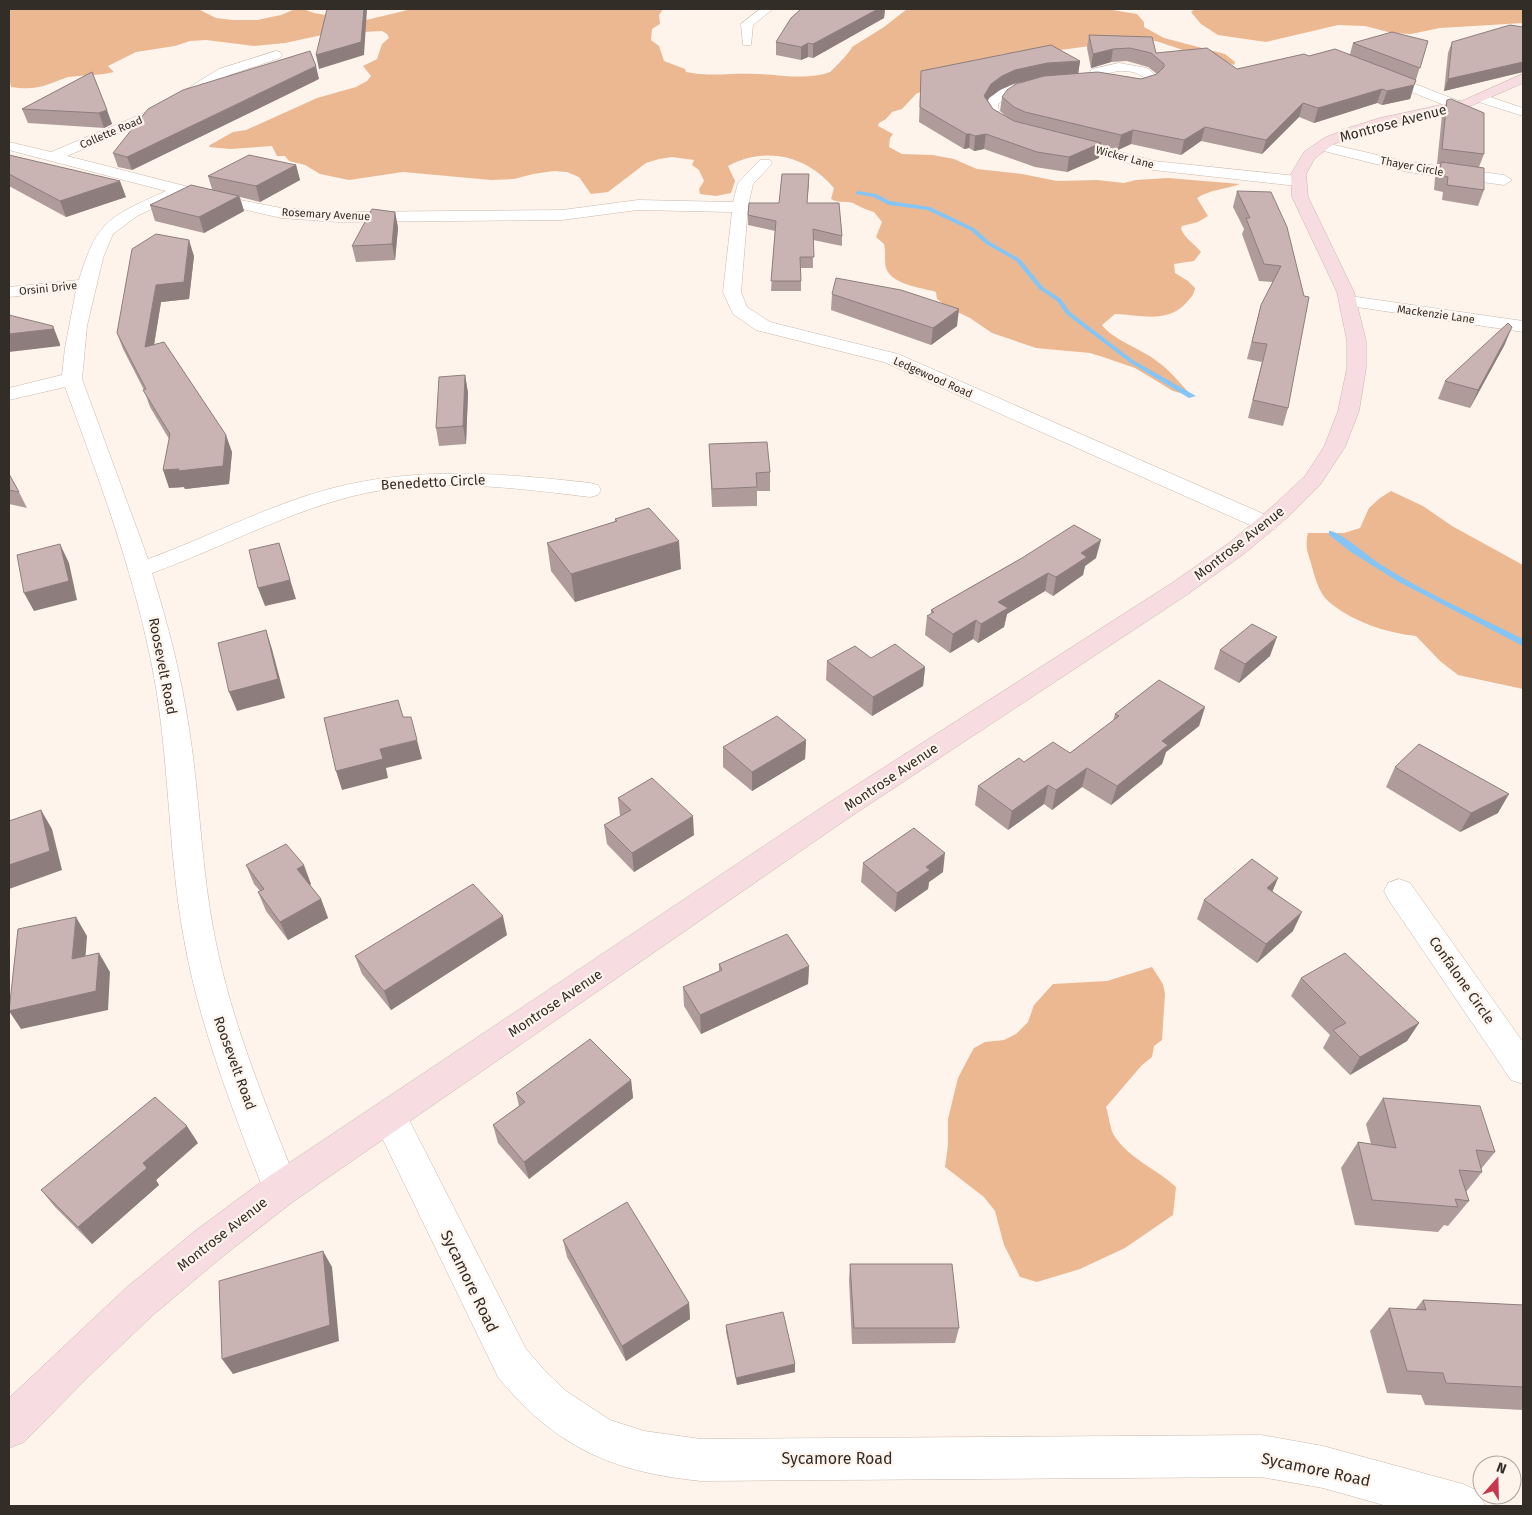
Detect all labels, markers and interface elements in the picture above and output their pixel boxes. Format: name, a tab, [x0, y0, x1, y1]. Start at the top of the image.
street label: Montrose Avenue	[1338, 101, 1448, 146]
street label: Collette Road	[78, 113, 144, 151]
street label: Wicker Lane	[1094, 143, 1156, 172]
street label: Thayer Circle	[1379, 154, 1445, 179]
street label: Rosemary Avenue	[281, 206, 371, 223]
street label: Orsini Drive	[18, 279, 78, 298]
street label: Mackenzie Lane	[1396, 303, 1476, 326]
street label: Ledgewood Road	[891, 354, 974, 401]
street label: Benedetto Circle	[380, 471, 486, 494]
street label: Montrose Avenue	[1191, 503, 1288, 584]
street label: Roosevelt Road	[145, 616, 180, 716]
street label: Montrose Avenue	[841, 740, 942, 815]
street label: Confalone Circle	[1425, 933, 1498, 1027]
street label: Montrose Avenue	[505, 966, 606, 1041]
street label: Roosevelt Road	[210, 1014, 259, 1112]
street label: Montrose Avenue	[174, 1194, 271, 1275]
street label: Sycamore Road	[437, 1227, 502, 1335]
street label: Sycamore Road	[781, 1449, 893, 1468]
street label: Sycamore Road	[1260, 1449, 1372, 1490]
north arrow	[1472, 1455, 1522, 1505]
text: N	[1494, 1459, 1509, 1478]

